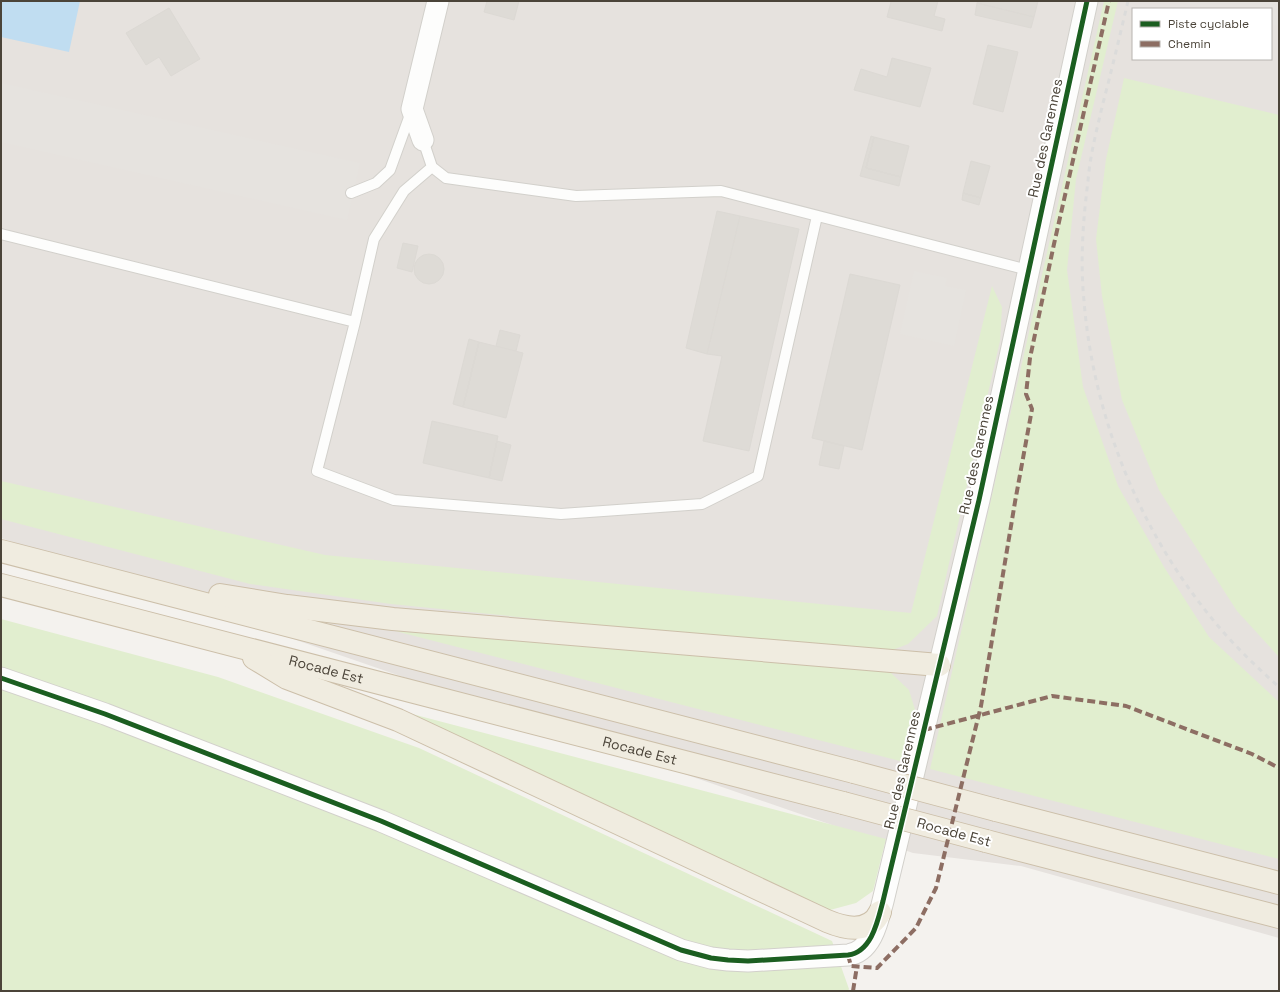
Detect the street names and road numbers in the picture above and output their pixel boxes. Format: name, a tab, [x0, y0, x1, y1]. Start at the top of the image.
street label: Rue des Garennes	[1024, 77, 1066, 199]
street label: Rue des Garennes	[955, 394, 997, 516]
street label: Rocade Est	[287, 651, 365, 687]
street label: Rue des Garennes	[880, 709, 924, 831]
street label: Rocade Est	[601, 732, 679, 769]
street label: Rocade Est	[915, 813, 993, 851]

